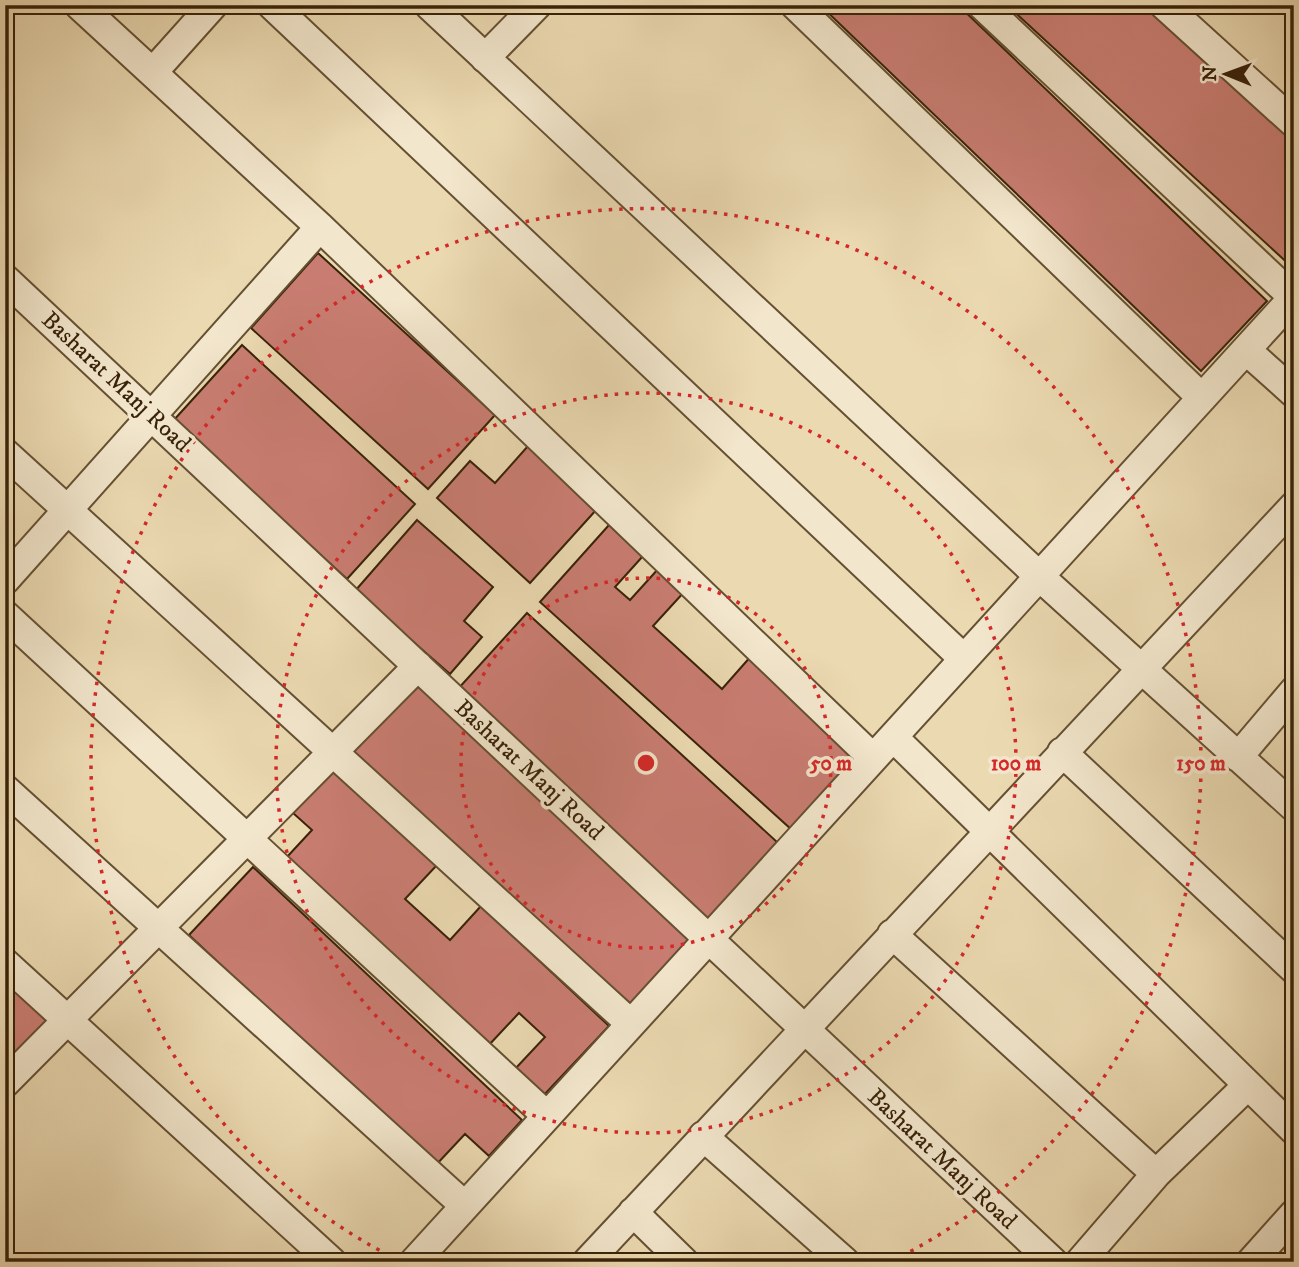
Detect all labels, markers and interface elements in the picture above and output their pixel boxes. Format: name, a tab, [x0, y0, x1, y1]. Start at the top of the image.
north arrow	[1190, 38, 1260, 108]
text: N	[1199, 65, 1222, 82]
street label: Basharat Manj Road	[35, 305, 197, 459]
street label: Basharat Manj Road	[448, 693, 610, 847]
centre of rings	[634, 751, 658, 775]
text: 50 m	[809, 751, 852, 777]
text: 100 m	[991, 751, 1041, 777]
text: 150 m	[1176, 751, 1226, 777]
street label: Basharat Manj Road	[861, 1082, 1023, 1236]

